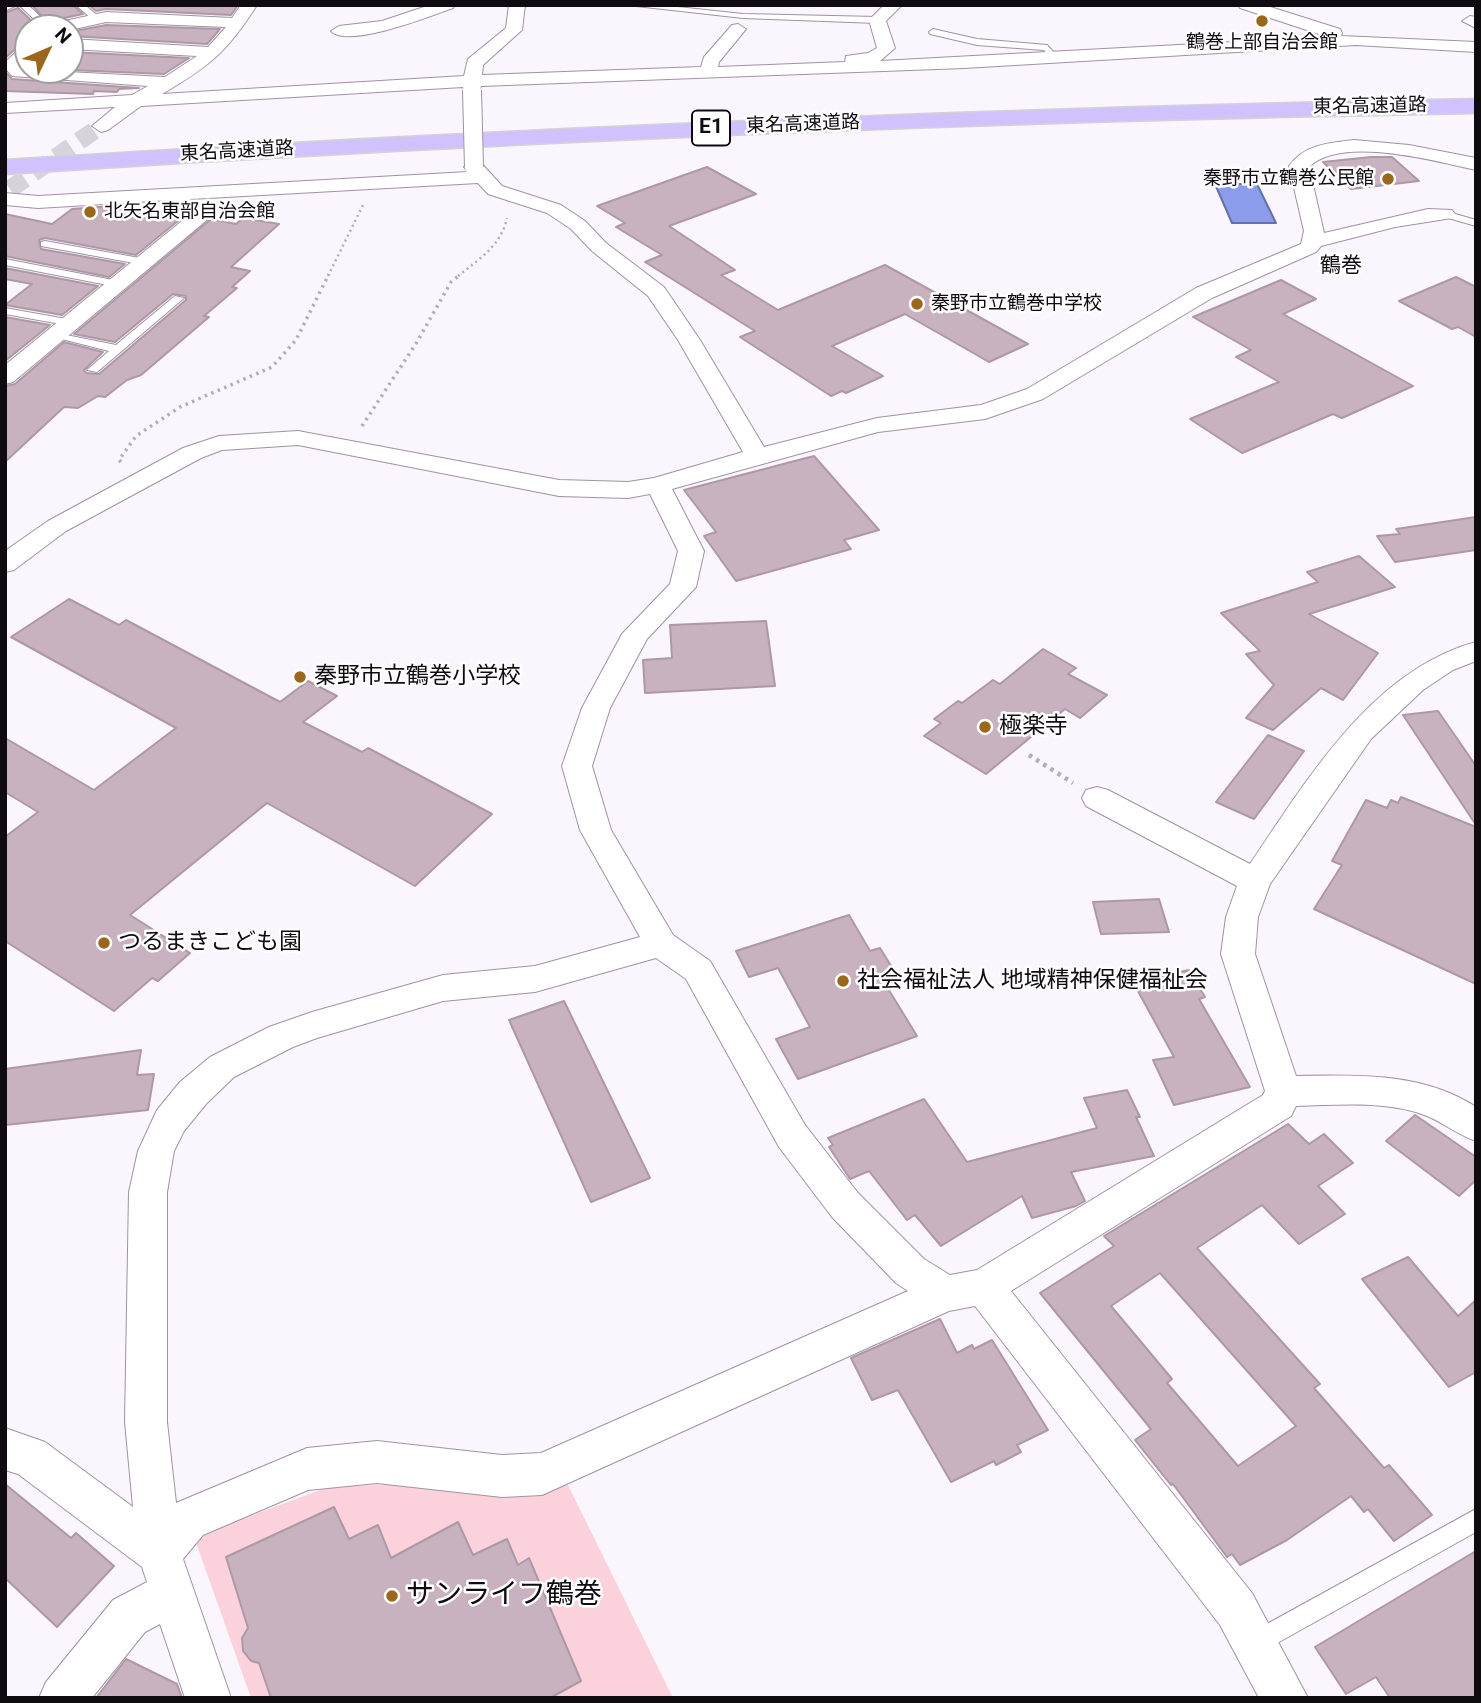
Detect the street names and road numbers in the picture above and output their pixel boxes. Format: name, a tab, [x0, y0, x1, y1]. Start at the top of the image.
street label: 東名高速道路	[1313, 95, 1427, 119]
road number: E1	[692, 110, 730, 146]
street label: 東名高速道路	[746, 112, 860, 138]
street label: 東名高速道路	[179, 138, 295, 166]

